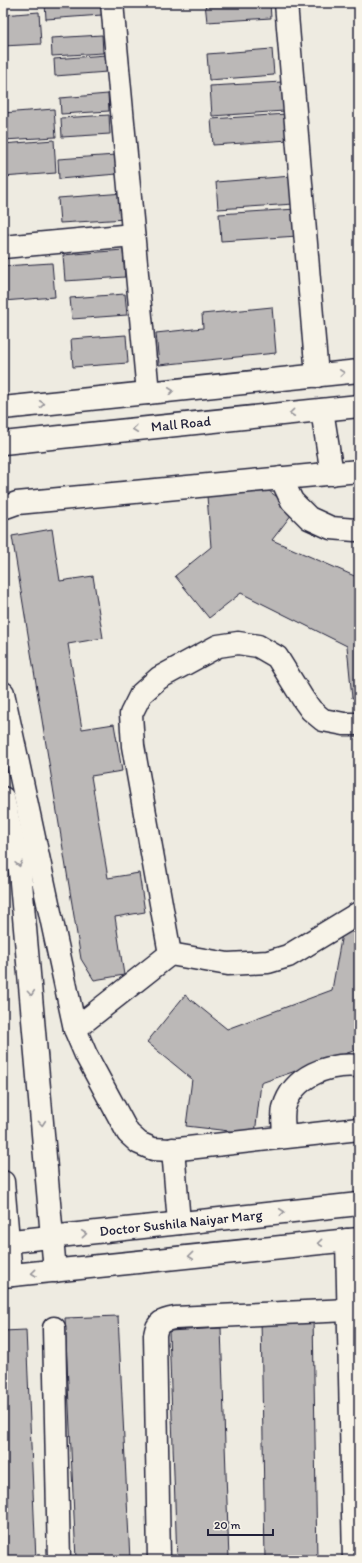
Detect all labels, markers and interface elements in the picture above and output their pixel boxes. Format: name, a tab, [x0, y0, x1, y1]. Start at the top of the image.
one-way arrow	[339, 369, 345, 378]
one-way arrow	[168, 386, 174, 395]
one-way arrow	[39, 400, 45, 409]
one-way arrow	[289, 408, 295, 417]
street label: Mall Road	[150, 412, 212, 436]
one-way arrow	[132, 425, 138, 434]
one-way arrow	[14, 860, 22, 867]
one-way arrow	[26, 990, 35, 996]
one-way arrow	[37, 1120, 46, 1126]
street label: Doctor Sushila Naiyar Marg	[99, 1206, 264, 1240]
one-way arrow	[279, 1208, 285, 1217]
one-way arrow	[81, 1230, 87, 1239]
one-way arrow	[317, 1238, 323, 1247]
one-way arrow	[188, 1252, 194, 1261]
one-way arrow	[31, 1268, 37, 1277]
scale bar	[208, 1511, 273, 1537]
text: 20 m	[214, 1518, 241, 1532]

